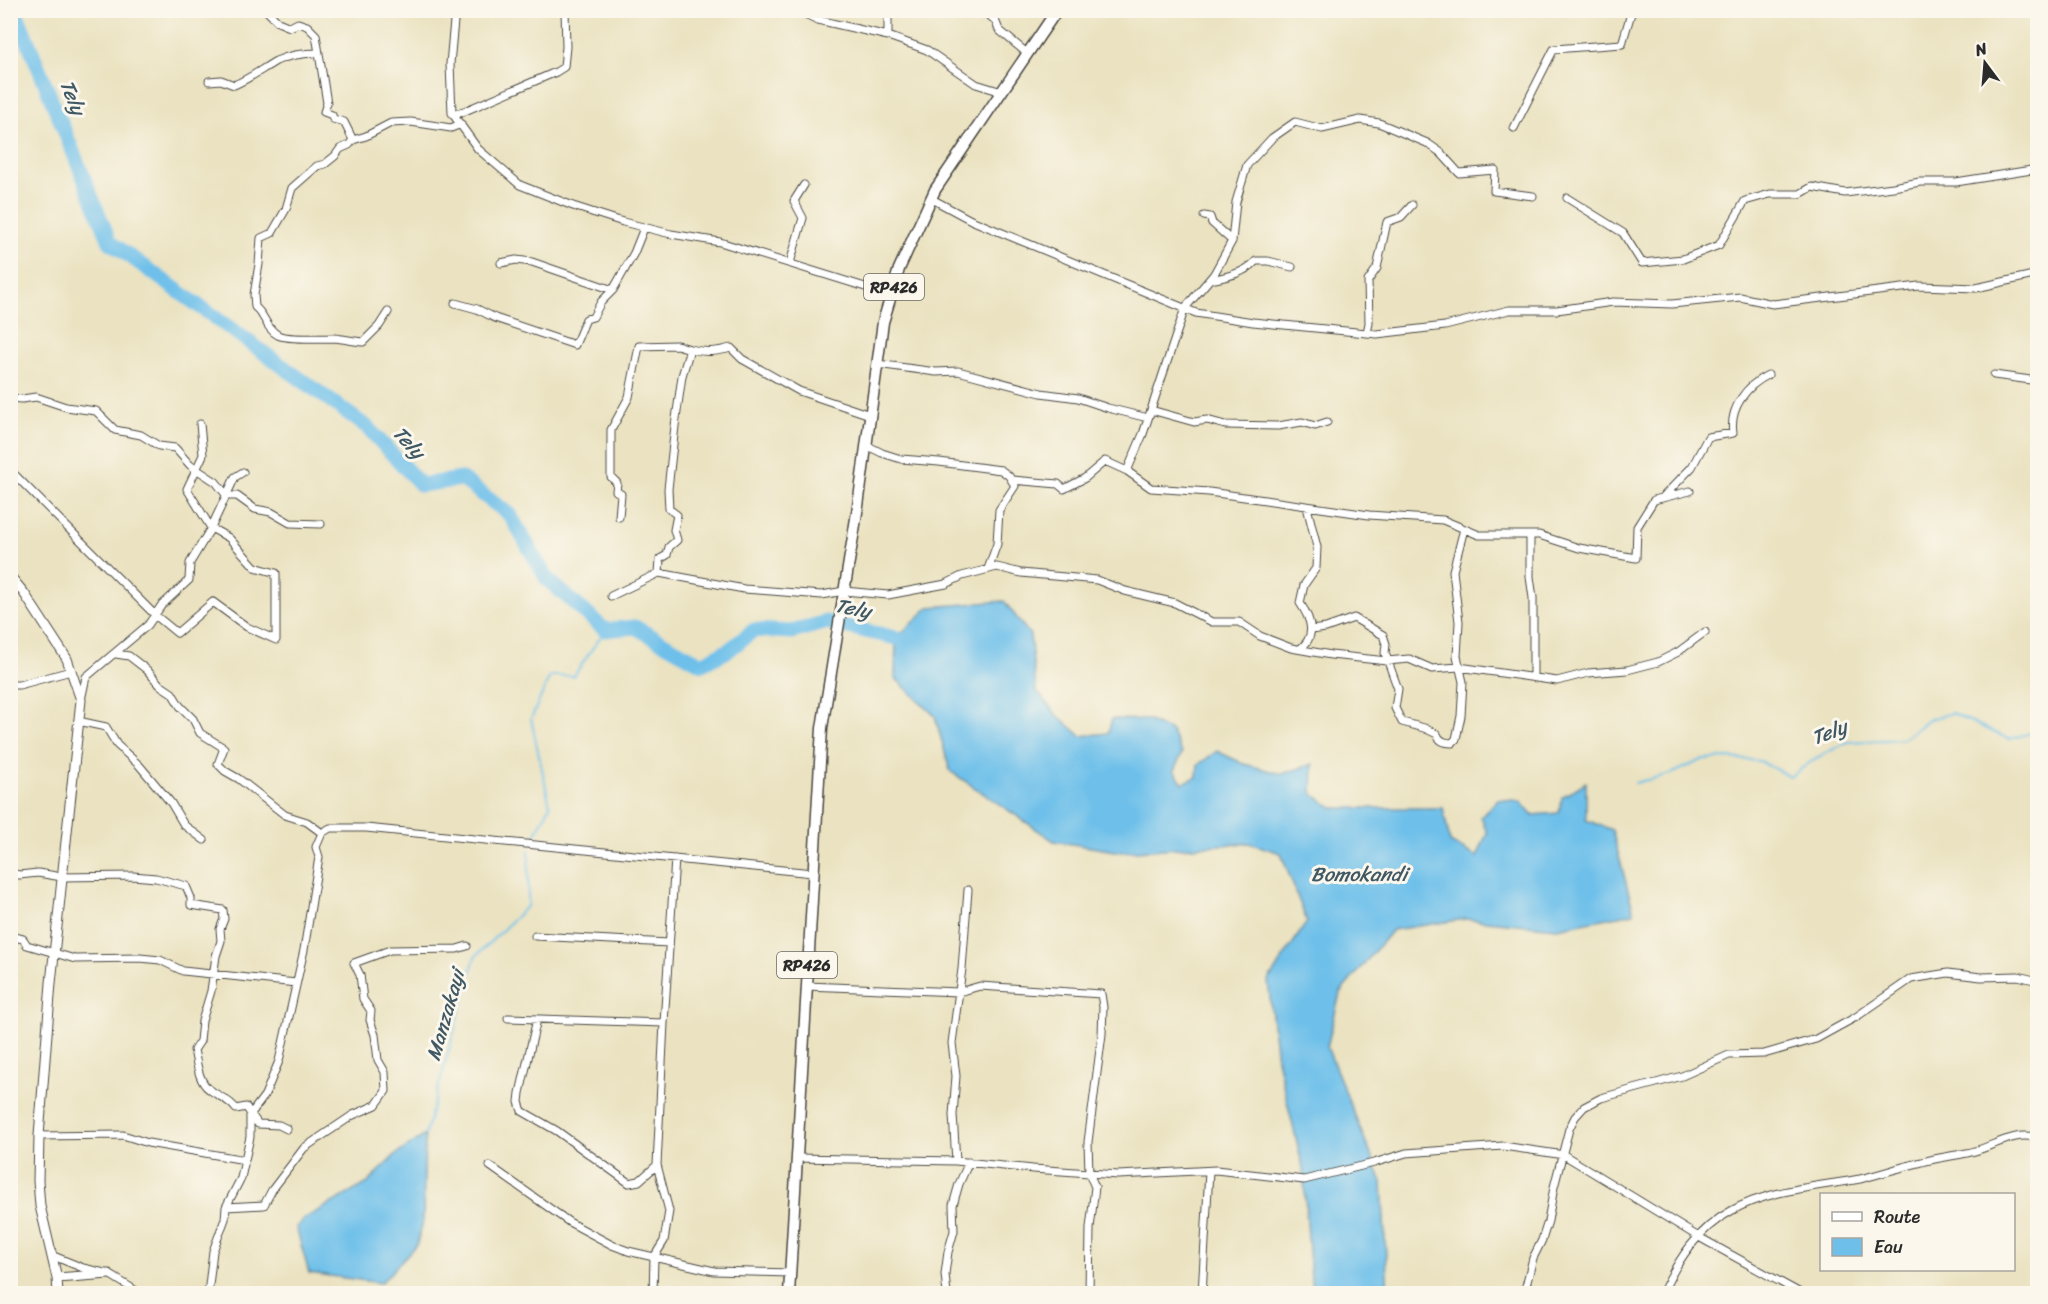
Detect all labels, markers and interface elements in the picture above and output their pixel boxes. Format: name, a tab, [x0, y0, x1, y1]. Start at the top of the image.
north arrow	[1955, 33, 2015, 93]
text: N	[1971, 33, 1991, 65]
water label: Tely	[50, 74, 96, 123]
road number: RP426	[864, 274, 924, 300]
water label: Tely	[384, 417, 435, 469]
water label: Tely	[832, 588, 876, 630]
water label: Tely	[1806, 709, 1855, 755]
water label: Bomokandi	[1311, 857, 1411, 892]
road number: RP426	[777, 952, 837, 978]
water label: Manzakayi	[416, 961, 476, 1065]
legend	[1820, 1193, 2015, 1271]
text: Route	[1874, 1201, 1921, 1233]
text: Eau	[1874, 1231, 1903, 1263]

